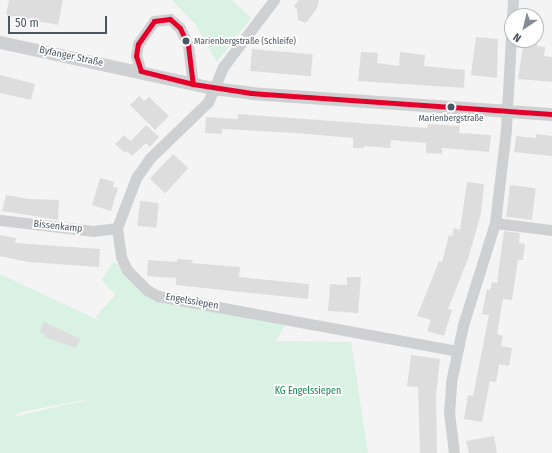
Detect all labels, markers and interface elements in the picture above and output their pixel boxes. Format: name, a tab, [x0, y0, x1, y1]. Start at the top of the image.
scale bar	[10, 8, 109, 34]
north arrow	[504, 8, 544, 48]
text: 50 m	[15, 16, 39, 30]
text: N	[511, 30, 524, 45]
marker: Marienbergstraße (Schleife)	[181, 36, 191, 46]
place label: Marienbergstraße (Schleife)	[194, 36, 296, 46]
street label: Byfanger Straße	[38, 44, 104, 70]
marker: Marienbergstraße	[446, 102, 456, 112]
place label: Marienbergstraße	[418, 113, 484, 123]
street label: Bissenkamp	[33, 218, 83, 236]
street label: Engelssiepen	[165, 291, 219, 313]
park label: KG Engelssiepen	[275, 386, 341, 398]

